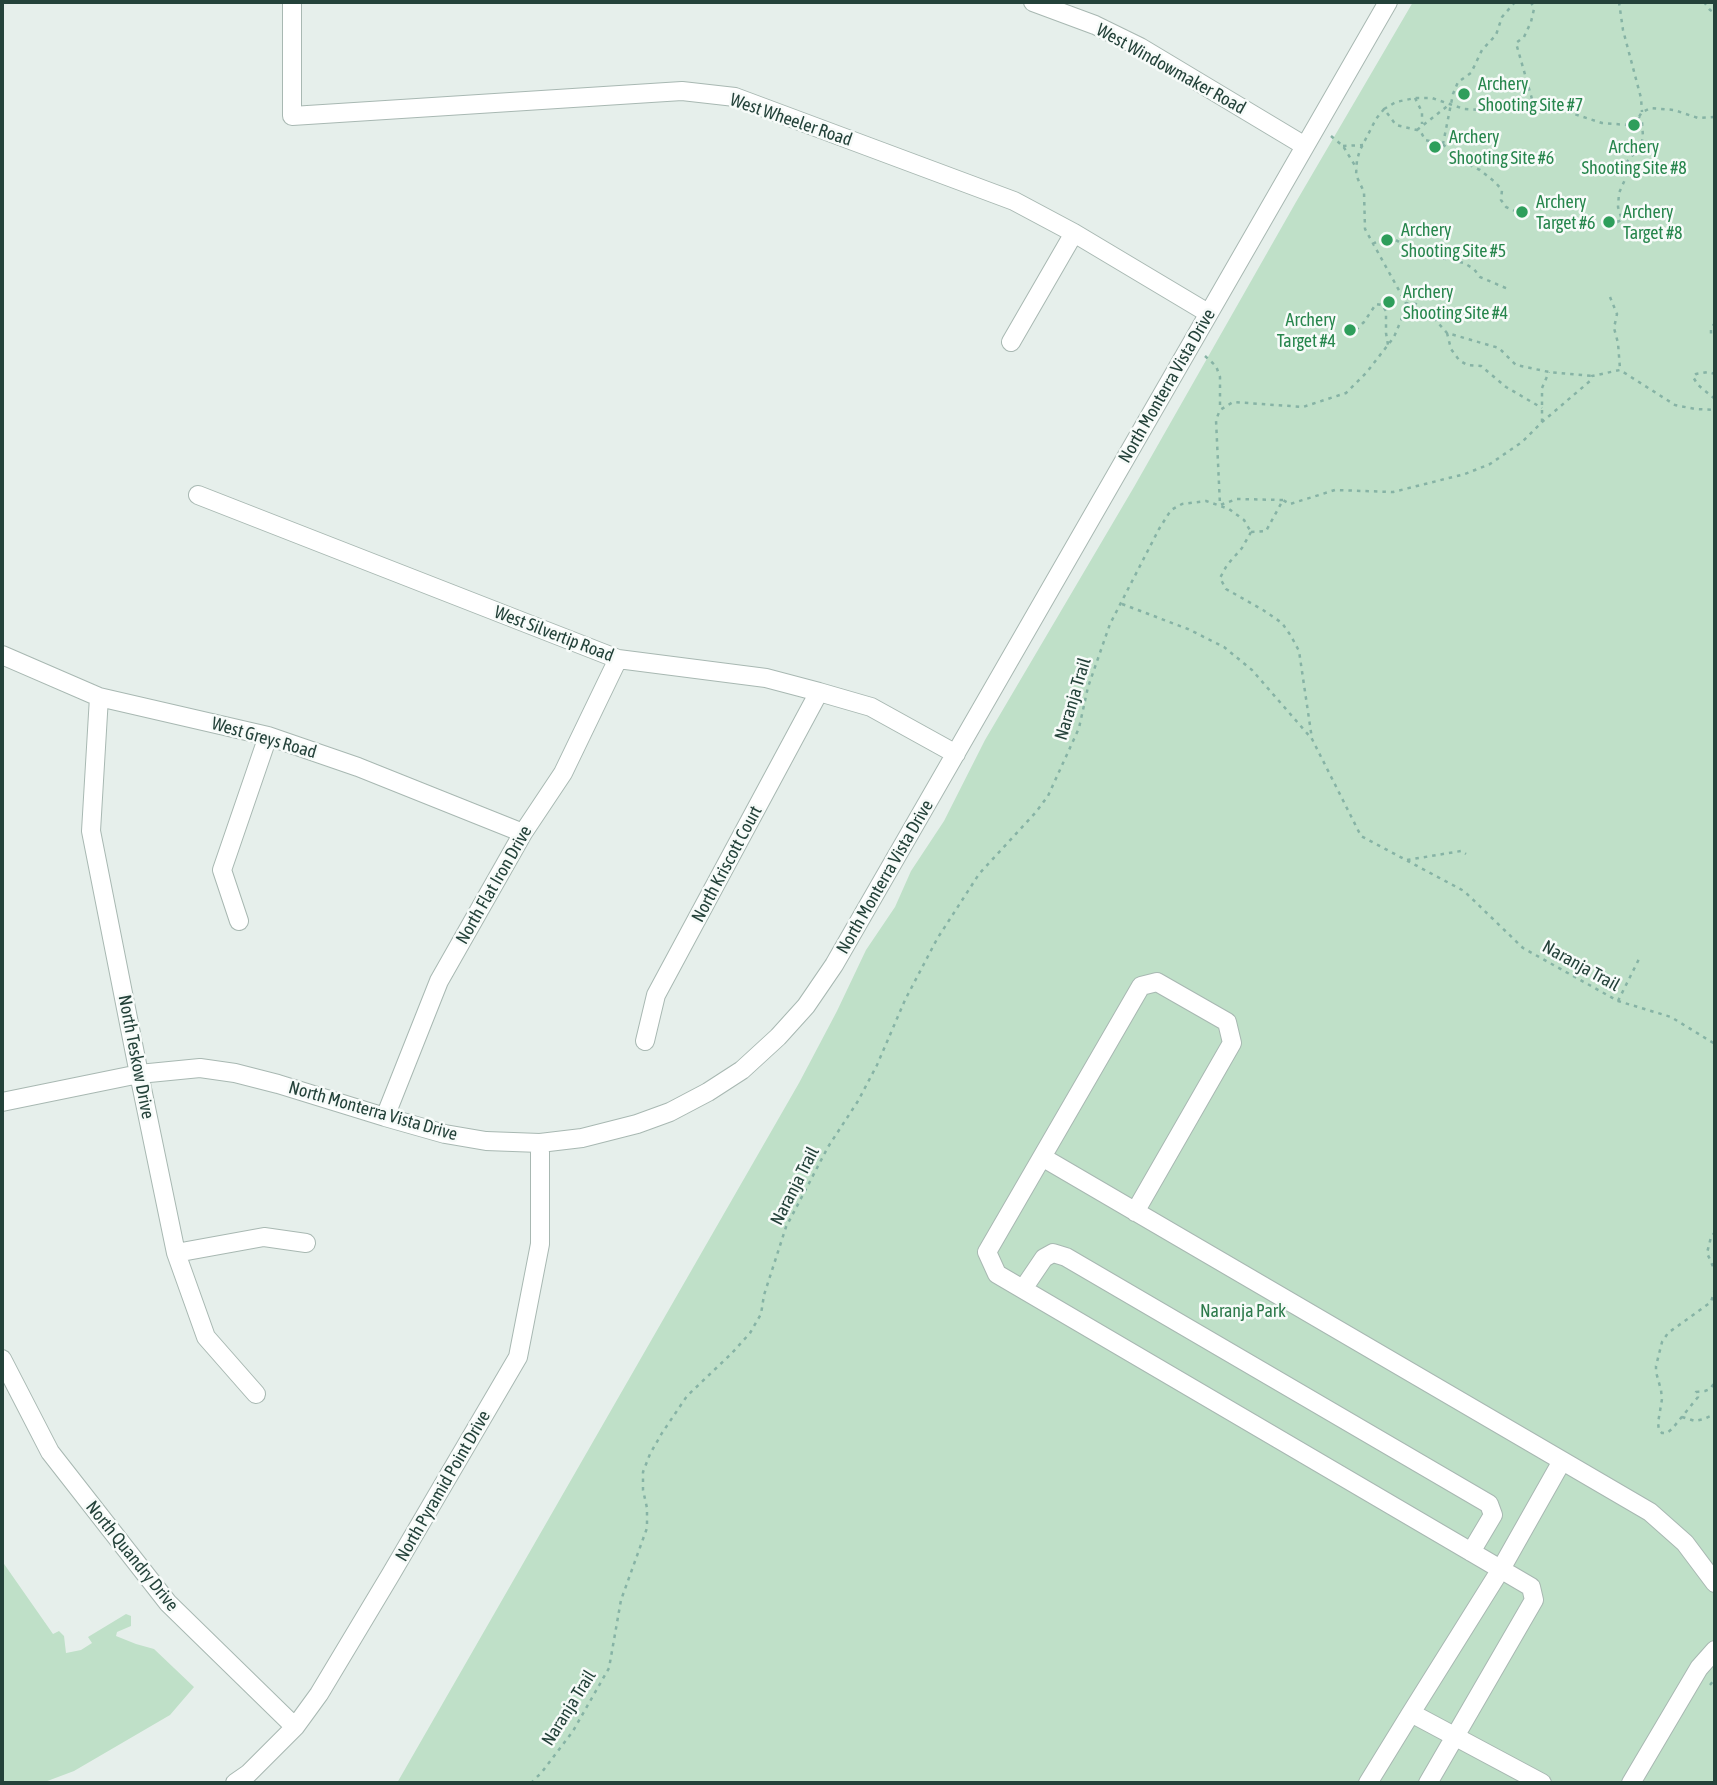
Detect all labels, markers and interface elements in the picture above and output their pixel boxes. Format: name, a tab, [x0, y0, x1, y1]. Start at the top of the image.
street label: West Windowmaker Road	[1093, 19, 1249, 119]
place label: Archery Shooting Site #7	[1478, 73, 1583, 116]
marker: Archery Shooting Site #7	[1456, 86, 1472, 102]
street label: West Wheeler Road	[727, 89, 855, 151]
marker: Archery Shooting Site #8	[1626, 117, 1642, 133]
place label: Archery Shooting Site #6	[1449, 126, 1554, 168]
place label: Archery Shooting Site #8	[1581, 136, 1687, 178]
marker: Archery Shooting Site #6	[1427, 139, 1443, 155]
place label: Archery Target #6	[1536, 191, 1595, 234]
place label: Archery Target #8	[1623, 201, 1682, 244]
marker: Archery Target #6	[1514, 204, 1530, 220]
marker: Archery Target #8	[1601, 214, 1617, 230]
place label: Archery Shooting Site #5	[1401, 219, 1506, 262]
marker: Archery Shooting Site #5	[1379, 232, 1395, 248]
place label: Archery Shooting Site #4	[1403, 281, 1508, 324]
marker: Archery Shooting Site #4	[1381, 294, 1397, 310]
street label: North Monterra Vista Drive	[1114, 305, 1220, 467]
place label: Archery Target #4	[1277, 309, 1336, 352]
marker: Archery Target #4	[1342, 322, 1358, 338]
street label: West Silvertip Road	[491, 601, 617, 667]
street label: Naranja Trail	[1050, 655, 1096, 743]
street label: West Greys Road	[209, 713, 319, 763]
street label: North Monterra Vista Drive	[832, 796, 938, 958]
street label: North Kriscott Court	[687, 802, 767, 926]
street label: North Flat Iron Drive	[451, 822, 537, 948]
street label: Naranja Trail	[1539, 936, 1623, 996]
street label: North Teskow Drive	[113, 993, 159, 1121]
street label: North Monterra Vista Drive	[286, 1077, 460, 1145]
street label: Naranja Trail	[766, 1143, 824, 1229]
park label: Naranja Park	[1200, 1300, 1286, 1322]
street label: North Pyramid Point Drive	[391, 1407, 495, 1565]
street label: North Quandry Drive	[81, 1497, 183, 1615]
street label: Naranja Trail	[537, 1666, 601, 1750]

